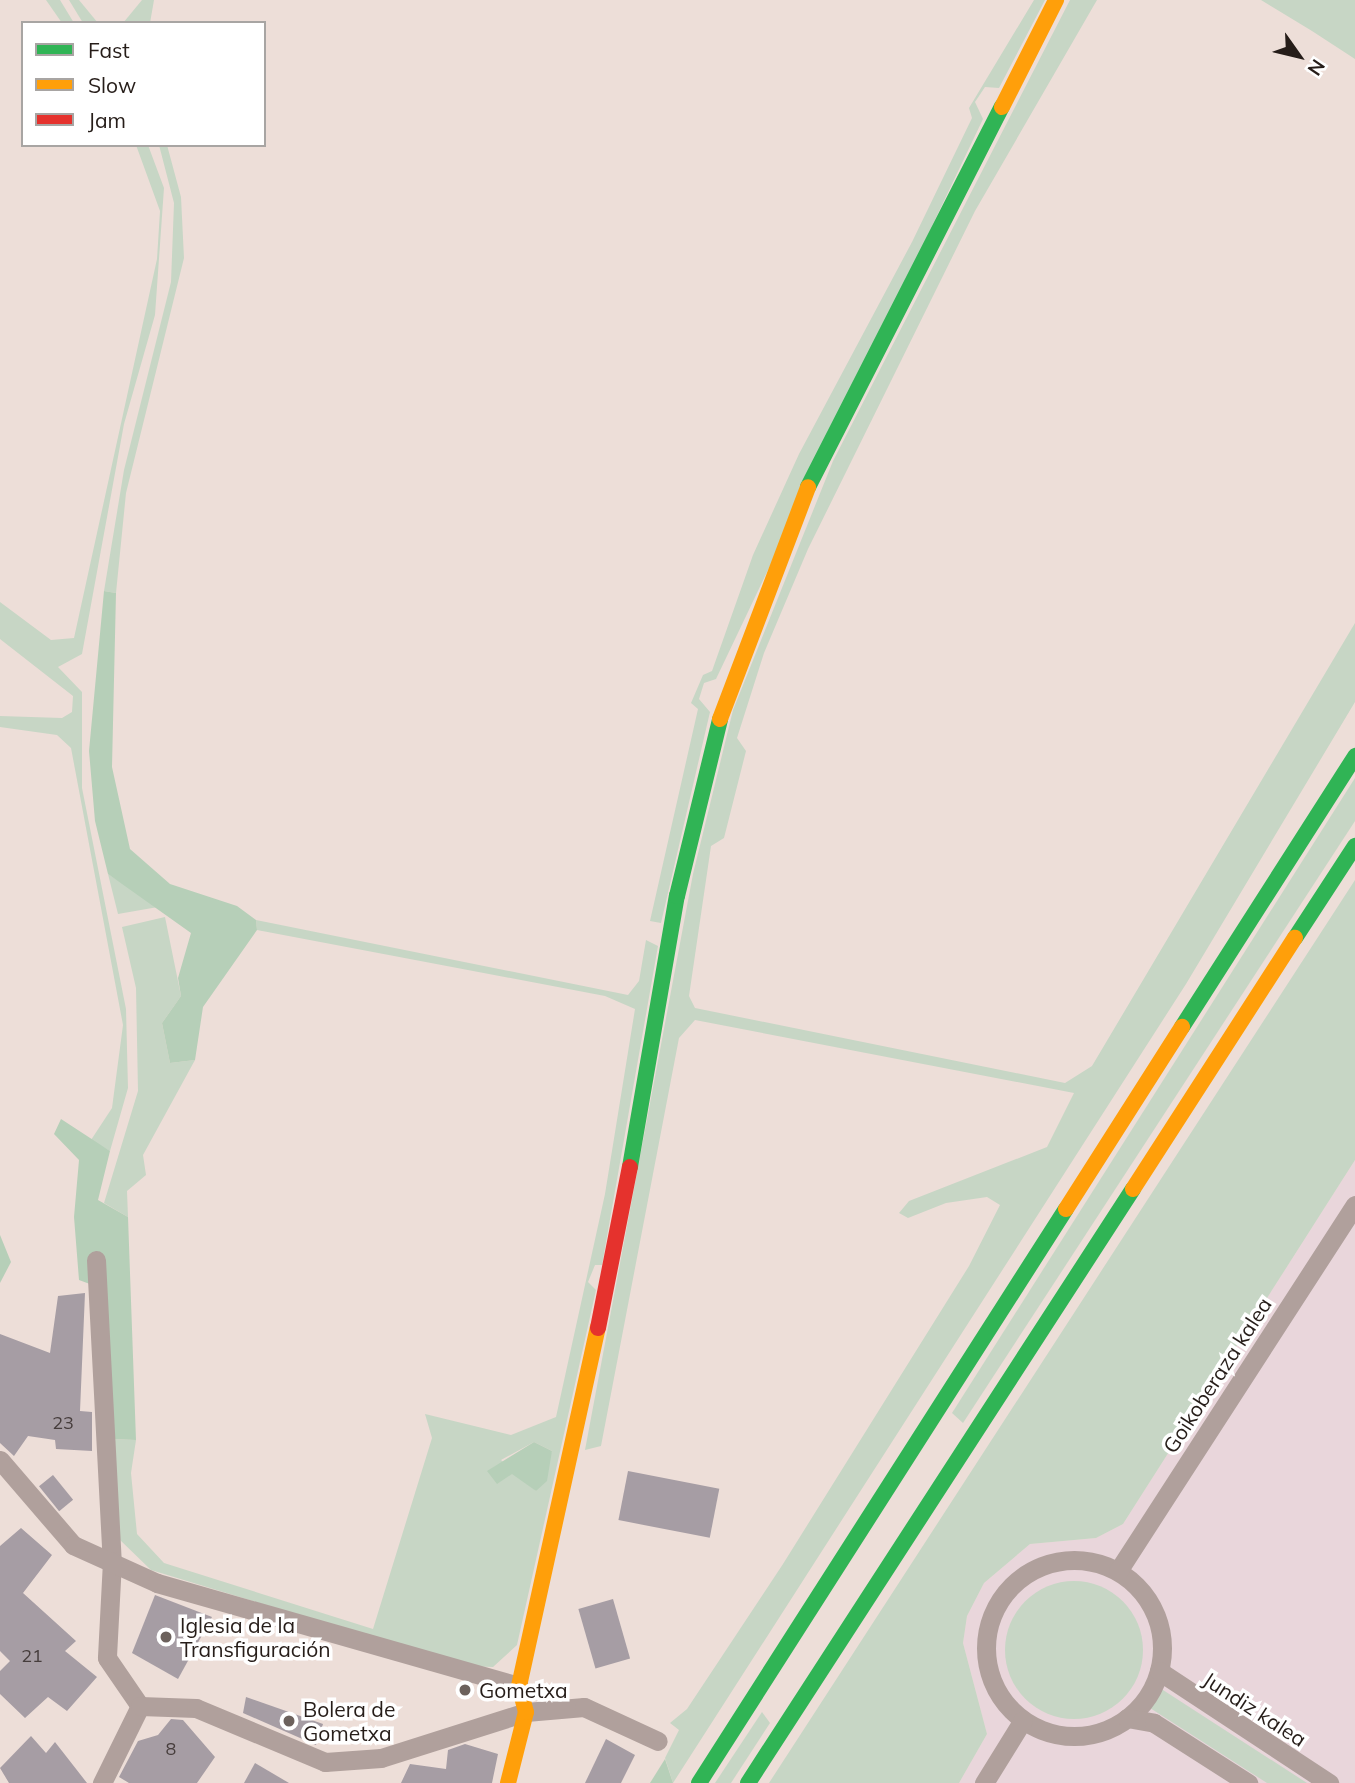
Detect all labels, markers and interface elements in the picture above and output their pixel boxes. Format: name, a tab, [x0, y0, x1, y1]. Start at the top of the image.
legend	[21, 21, 266, 147]
north arrow	[1264, 21, 1334, 91]
text: Fast	[88, 37, 130, 63]
text: N	[1302, 55, 1330, 80]
text: Slow	[88, 72, 136, 98]
text: Jam	[88, 107, 126, 133]
street label: Goikoberaza kalea	[1157, 1293, 1277, 1457]
house number: 23	[52, 1412, 74, 1434]
place label: Iglesia de la Transfiguración	[180, 1612, 331, 1662]
marker: Iglesia de la Transfiguración	[158, 1629, 174, 1645]
house number: 21	[21, 1645, 43, 1667]
street label: Jundiz kalea	[1199, 1666, 1311, 1752]
place label: Gometxa	[479, 1677, 568, 1703]
marker: Gometxa	[457, 1682, 473, 1698]
place label: Bolera de Gometxa	[303, 1696, 395, 1746]
marker: Bolera de Gometxa	[281, 1713, 297, 1729]
house number: 8	[166, 1738, 176, 1760]

